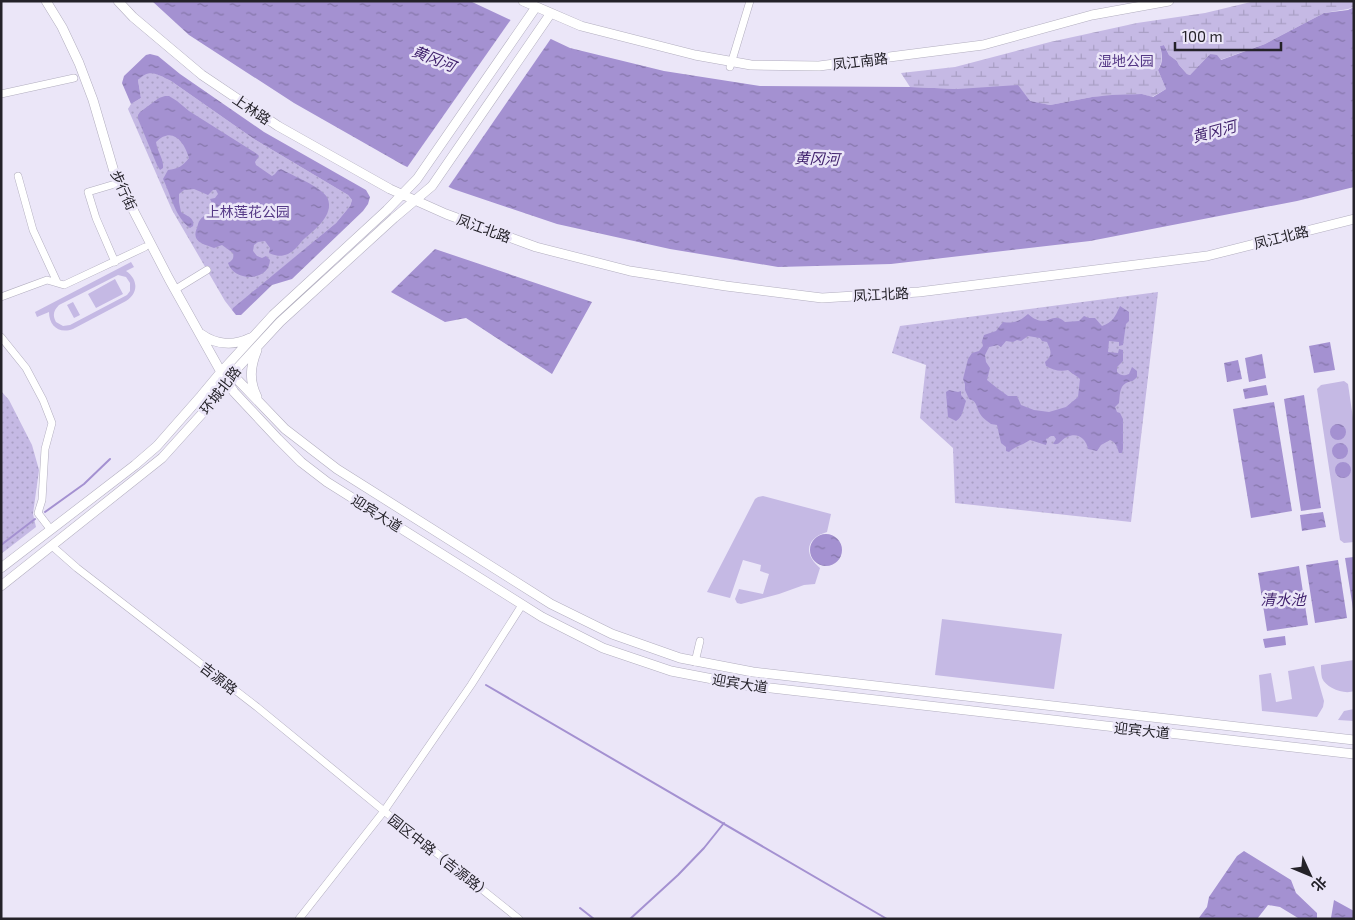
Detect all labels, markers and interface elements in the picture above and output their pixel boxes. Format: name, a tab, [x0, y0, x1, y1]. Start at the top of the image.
scale bar	[1175, 20, 1281, 52]
text: 100 m	[1182, 27, 1223, 45]
water label: 黄冈河	[410, 41, 461, 76]
street label: 凤江南路	[831, 49, 889, 73]
park label: 湿地公园	[1098, 52, 1154, 69]
street label: 上林路	[230, 90, 274, 128]
water label: 黄冈河	[1190, 116, 1241, 146]
water label: 黄冈河	[794, 148, 843, 168]
street label: 步行街	[107, 167, 141, 213]
park label: 上林莲花公园	[206, 203, 290, 220]
street label: 凤江北路	[455, 210, 513, 246]
street label: 凤江北路	[1252, 222, 1310, 252]
street label: 凤江北路	[853, 284, 909, 304]
street label: 环城北路	[196, 363, 244, 417]
street label: 迎宾大道	[349, 491, 405, 535]
water label: 清水池	[1260, 590, 1307, 608]
street label: 吉源路	[197, 658, 241, 698]
street label: 迎宾大道	[711, 670, 769, 696]
street label: 迎宾大道	[1113, 719, 1171, 741]
street label: 园区中路（吉源路）	[385, 811, 495, 901]
north arrow	[1285, 850, 1335, 900]
text: 北	[1309, 873, 1331, 895]

